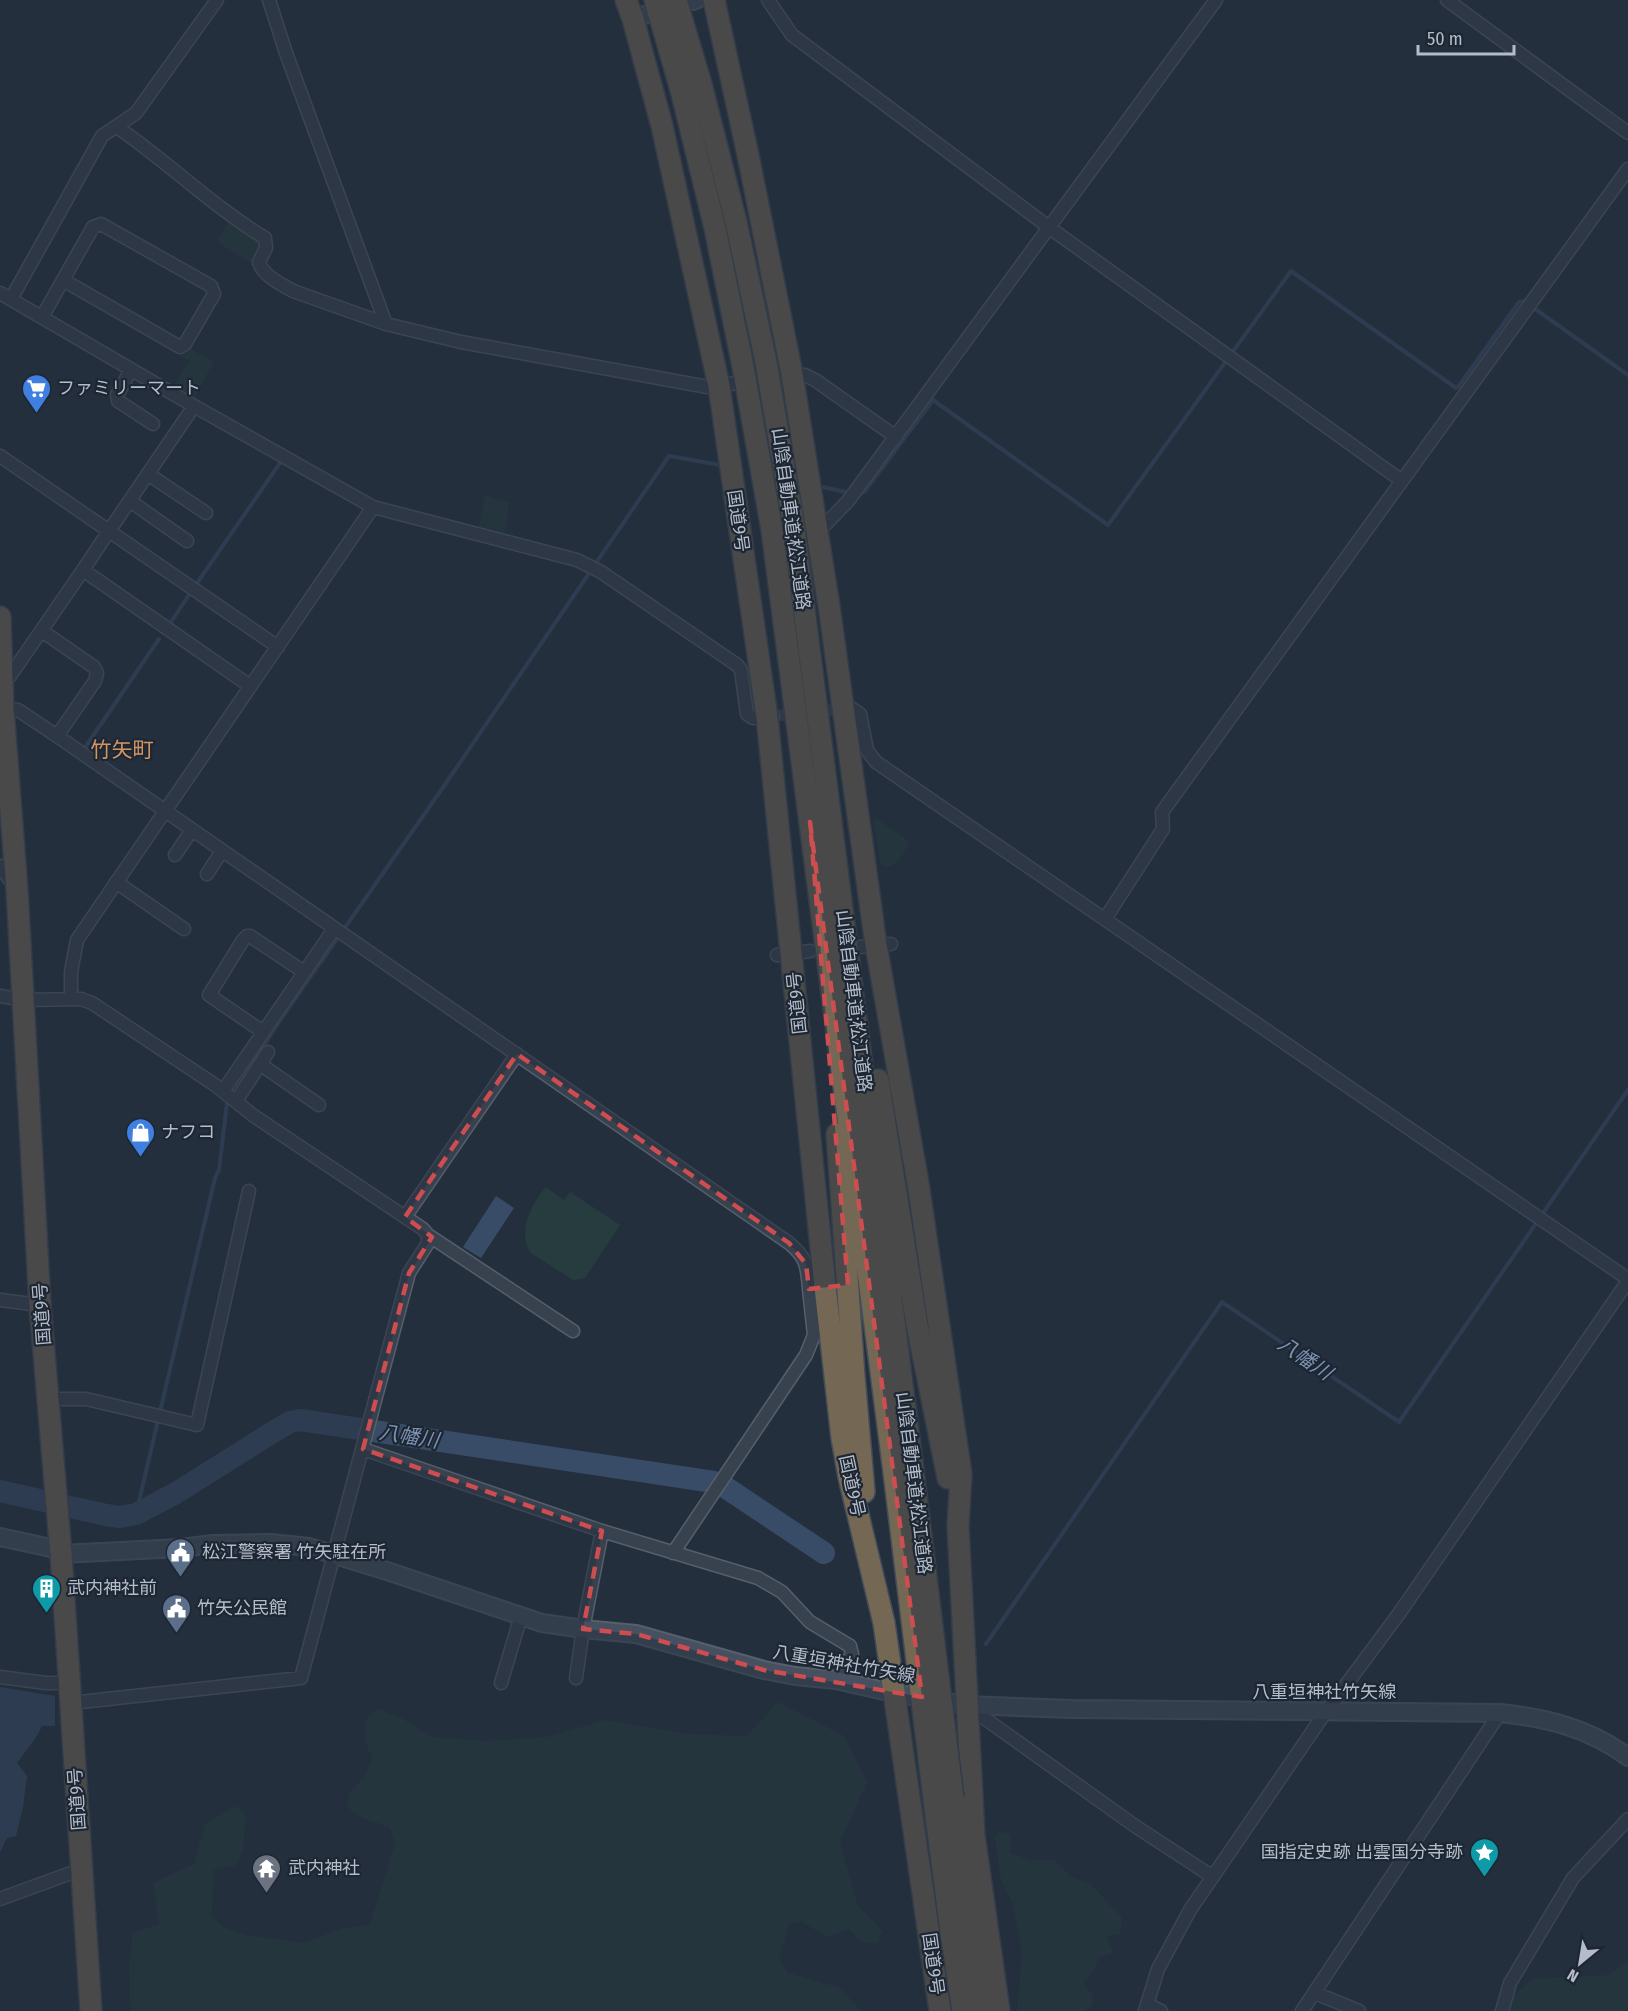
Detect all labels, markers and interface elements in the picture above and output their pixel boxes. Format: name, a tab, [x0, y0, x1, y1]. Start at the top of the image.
scale bar	[1418, 18, 1514, 56]
text: 50 m	[1427, 28, 1463, 50]
supermarket icon: ファミリーマート	[20, 372, 52, 414]
place label: ファミリーマート	[57, 377, 201, 399]
street label: 山陰自動車道;松江道路	[767, 426, 815, 612]
street label: 国道9号	[723, 488, 753, 554]
district label: 竹矢町	[91, 737, 154, 763]
street label: 山陰自動車道;松江道路	[832, 908, 876, 1094]
street label: 国道9号	[783, 971, 811, 1035]
shop icon: ナフコ	[124, 1116, 156, 1158]
place label: ナフコ	[161, 1121, 215, 1143]
street label: 国道9号	[29, 1282, 55, 1346]
water label: 八幡川	[1273, 1331, 1338, 1386]
street label: 山陰自動車道;松江道路	[892, 1390, 936, 1576]
water label: 八幡川	[377, 1419, 442, 1453]
street label: 国道9号	[835, 1453, 869, 1519]
public building icon: 松江警察署 竹矢駐在所	[165, 1536, 197, 1578]
place label: 松江警察署 竹矢駐在所	[202, 1541, 386, 1563]
building icon: 武内神社前	[30, 1572, 62, 1614]
place label: 武内神社前	[67, 1577, 157, 1599]
public building icon: 竹矢公民館	[160, 1592, 192, 1634]
place label: 竹矢公民館	[197, 1597, 287, 1619]
street label: 八重垣神社竹矢線	[771, 1641, 917, 1687]
street label: 八重垣神社竹矢線	[1252, 1681, 1396, 1703]
street label: 国道9号	[64, 1767, 90, 1831]
place icon: 国指定史跡 出雲国分寺跡	[1468, 1836, 1500, 1878]
place label: 国指定史跡 出雲国分寺跡	[1261, 1841, 1463, 1863]
temple icon: 武内神社	[251, 1852, 283, 1894]
place label: 武内神社	[288, 1857, 360, 1879]
street label: 国道9号	[918, 1931, 948, 1997]
north arrow	[1550, 1933, 1610, 1993]
text: N	[1564, 1965, 1582, 1986]

